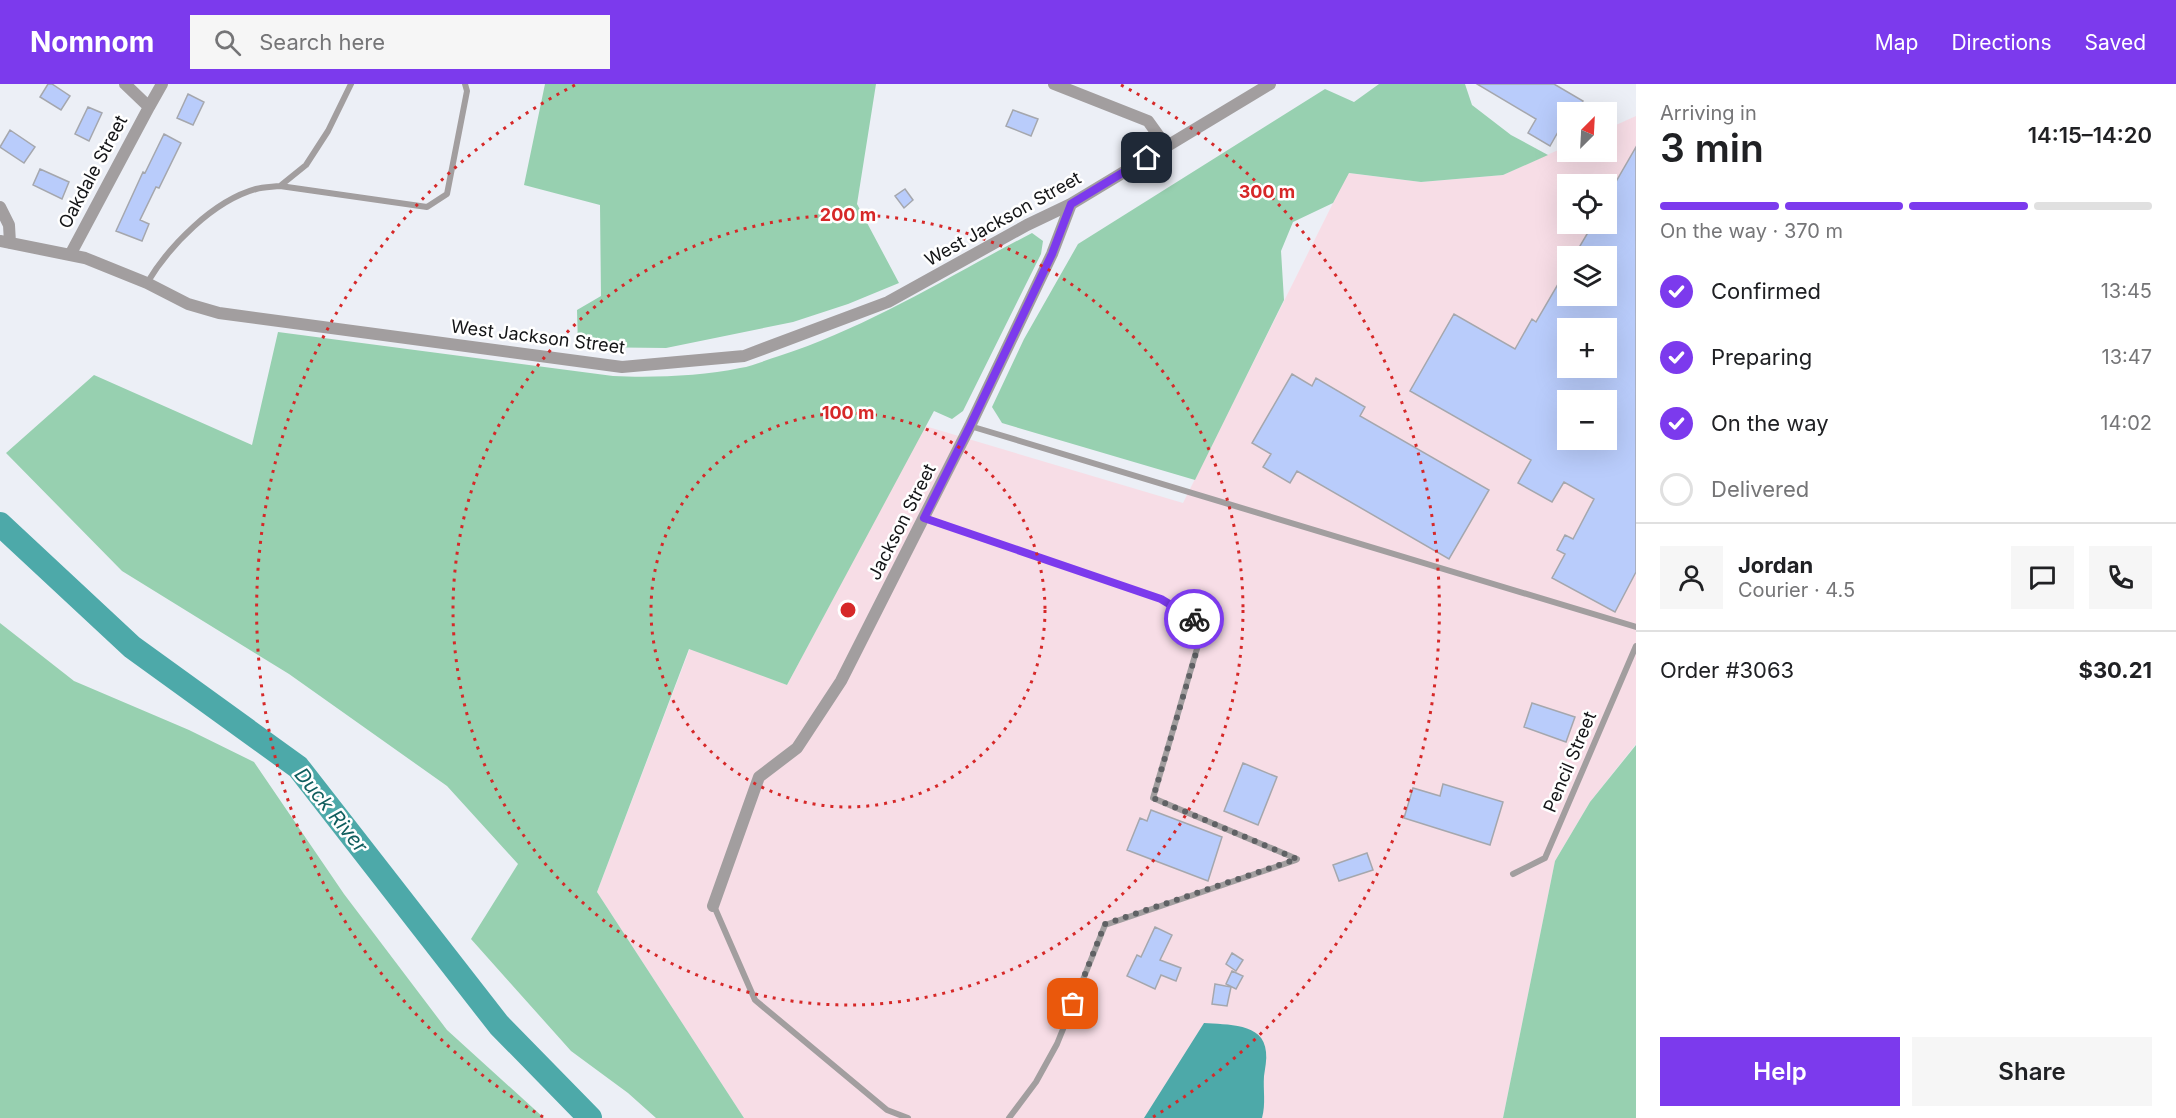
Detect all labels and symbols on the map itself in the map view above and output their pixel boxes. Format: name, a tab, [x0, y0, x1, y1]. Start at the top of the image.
north arrow	[1557, 102, 1617, 162]
street label: Oakdale Street	[54, 111, 131, 232]
pin	[1121, 132, 1172, 183]
street label: West Jackson Street	[921, 167, 1085, 270]
text: 300 m	[1239, 181, 1295, 202]
text: 200 m	[820, 204, 876, 225]
street label: West Jackson Street	[450, 315, 626, 358]
text: 100 m	[822, 402, 874, 423]
street label: Jackson Street	[863, 460, 940, 583]
courier	[1164, 589, 1224, 649]
centre of rings	[838, 600, 858, 620]
street label: Pencil Street	[1539, 708, 1600, 815]
water label: Duck River	[290, 763, 373, 858]
pin	[1047, 978, 1098, 1029]

